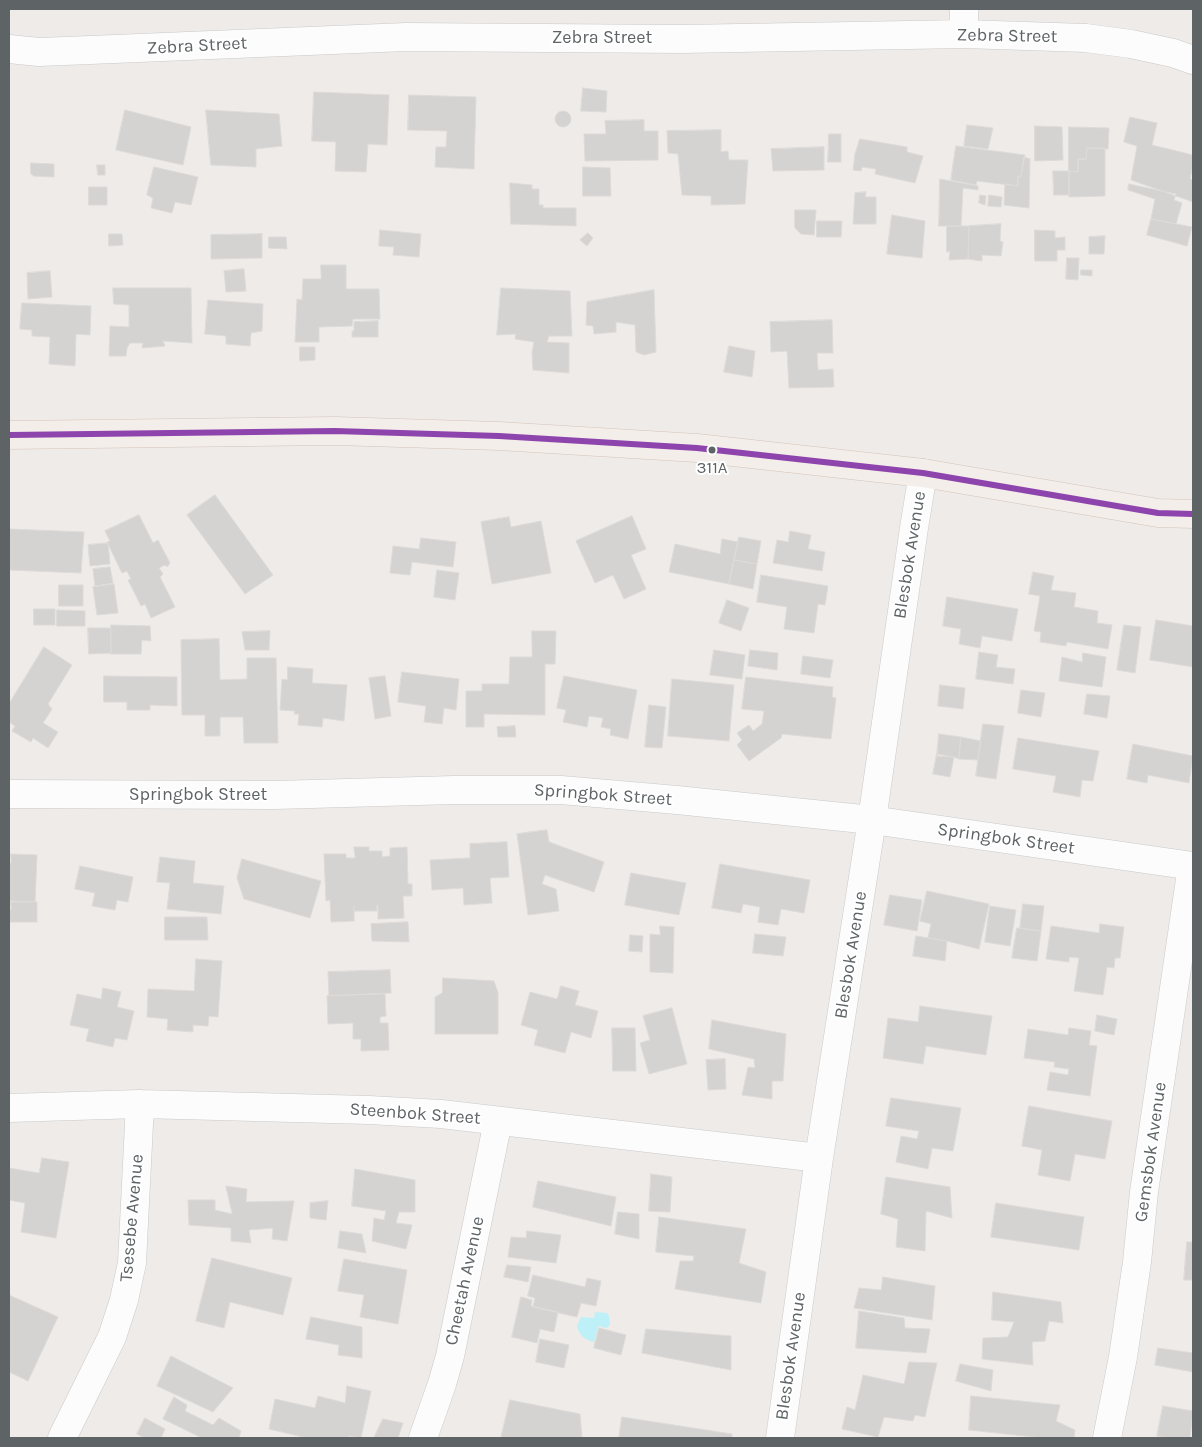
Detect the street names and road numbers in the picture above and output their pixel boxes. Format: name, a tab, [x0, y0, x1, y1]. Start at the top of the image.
street label: Zebra Street	[956, 24, 1058, 48]
street label: Zebra Street	[552, 27, 652, 49]
street label: Zebra Street	[146, 33, 248, 59]
street label: Blesbok Avenue	[889, 490, 931, 620]
street label: Springbok Street	[533, 779, 673, 811]
street label: Springbok Street	[129, 784, 267, 806]
street label: Springbok Street	[936, 819, 1076, 859]
street label: Blesbok Avenue	[830, 890, 872, 1020]
street label: Gemsbok Avenue	[1130, 1081, 1172, 1223]
street label: Steenbok Street	[349, 1099, 481, 1129]
street label: Tsesebe Avenue	[116, 1153, 148, 1283]
street label: Cheetah Avenue	[441, 1214, 489, 1348]
street label: Blesbok Avenue	[771, 1291, 811, 1421]

